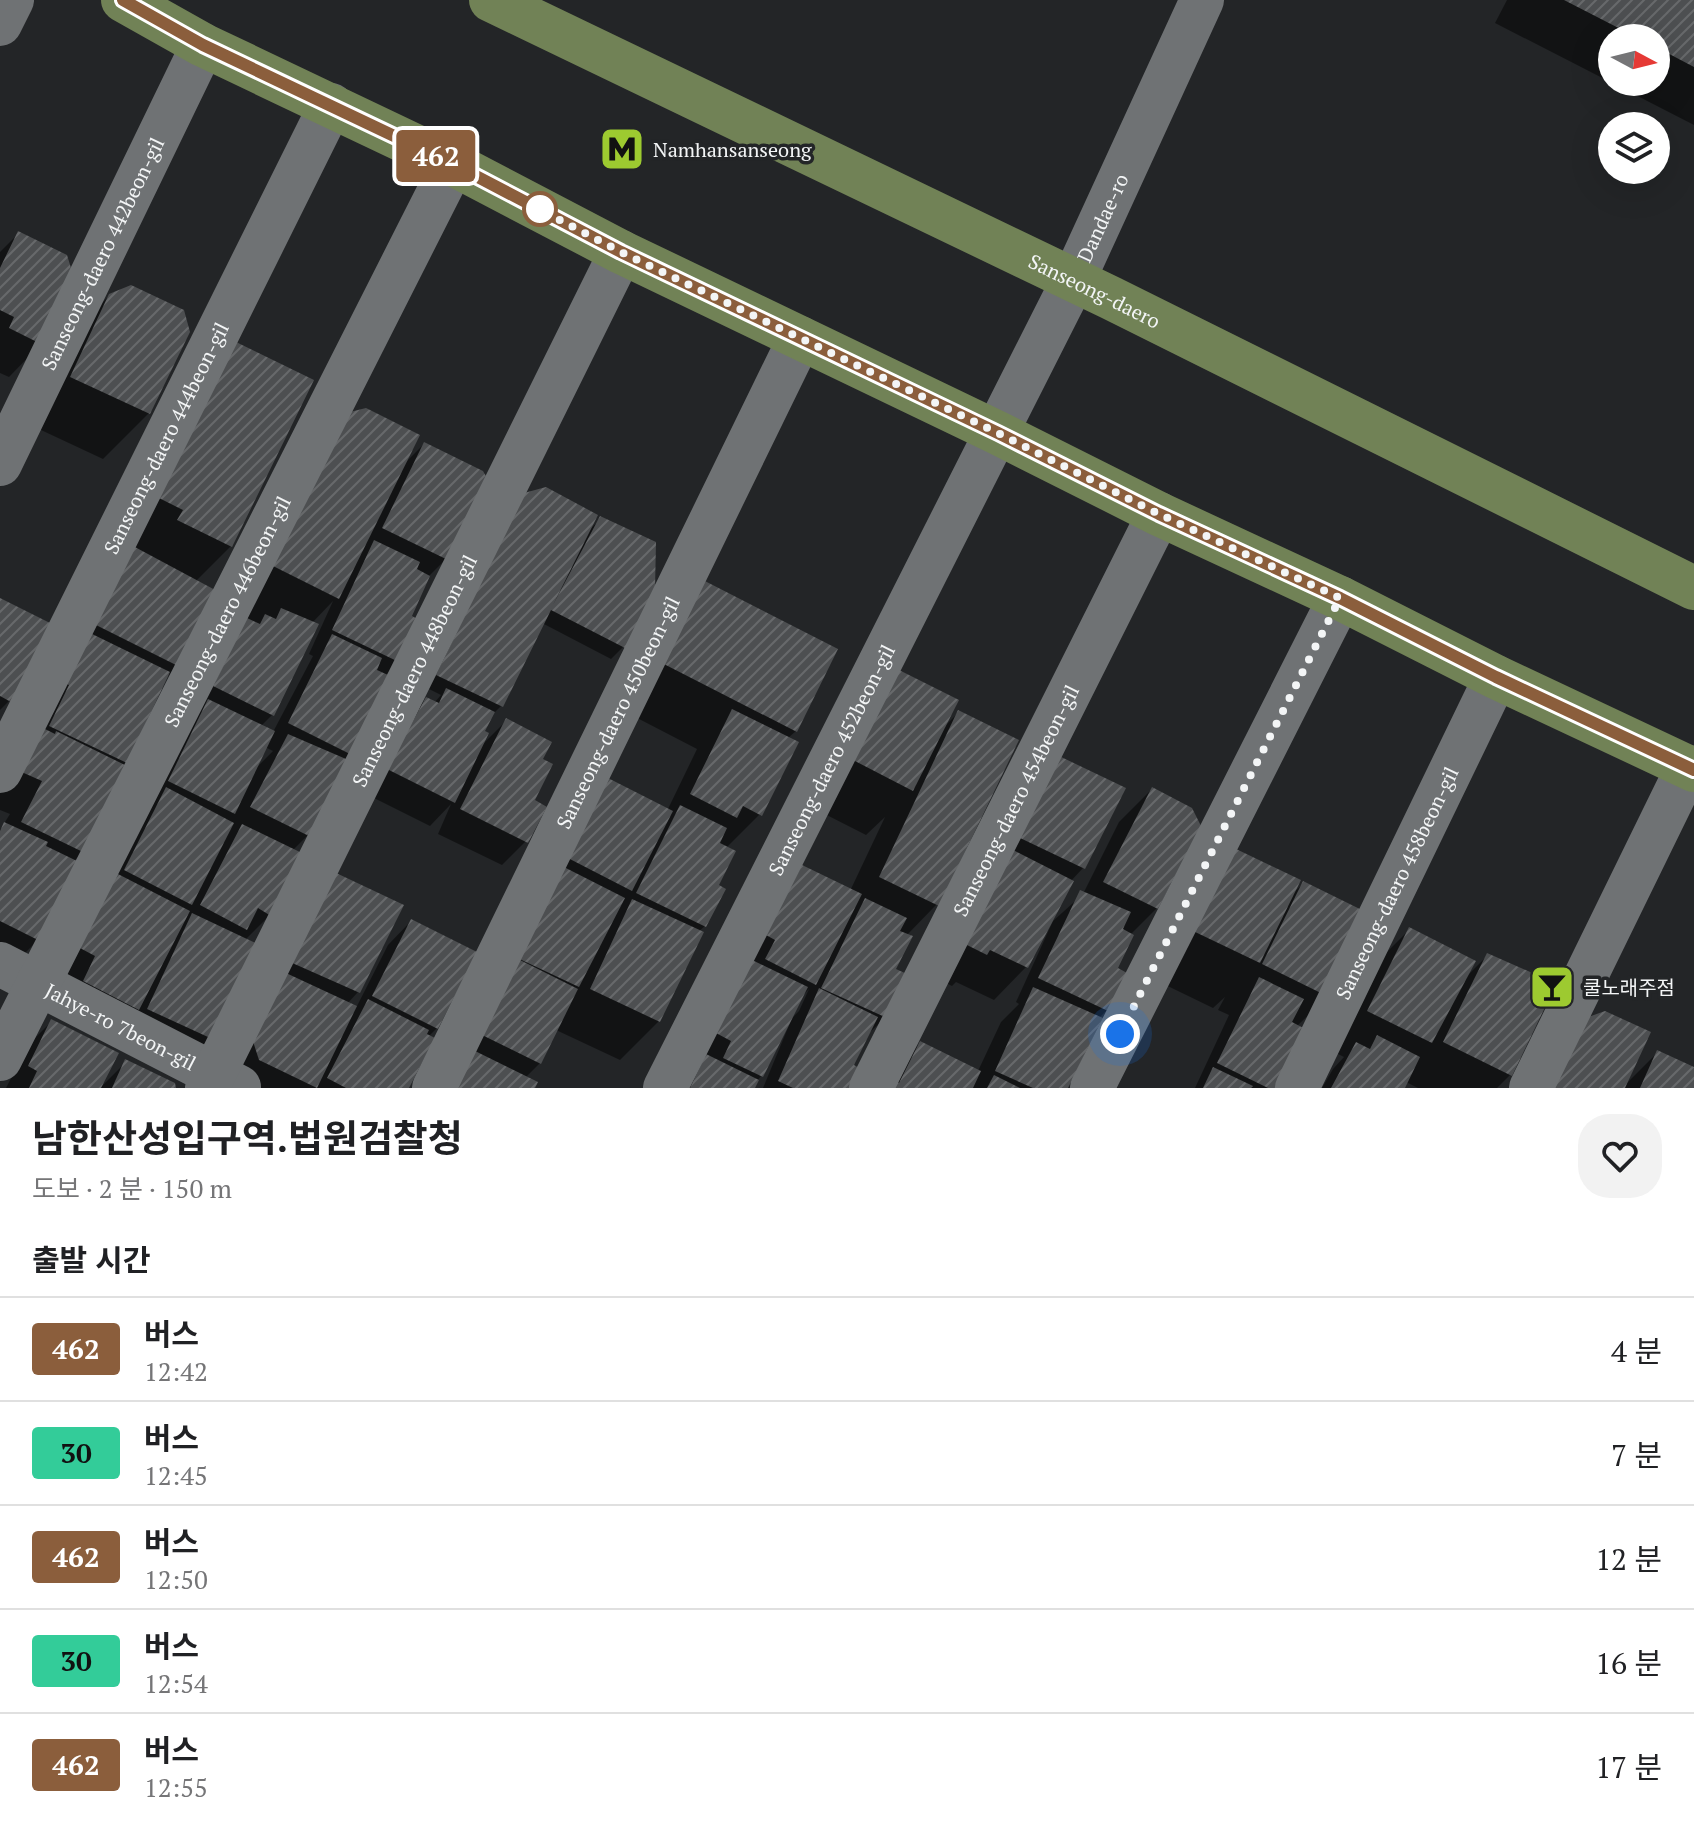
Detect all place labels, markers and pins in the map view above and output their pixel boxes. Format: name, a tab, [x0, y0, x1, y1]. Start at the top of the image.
metro station icon: Namhansanseong	[598, 125, 646, 173]
place label: Namhansanseong	[653, 136, 812, 163]
unlabelled marker	[523, 192, 557, 226]
bar icon: 쿨노래주점	[1528, 963, 1576, 1011]
place label: 쿨노래주점	[1583, 974, 1675, 1001]

